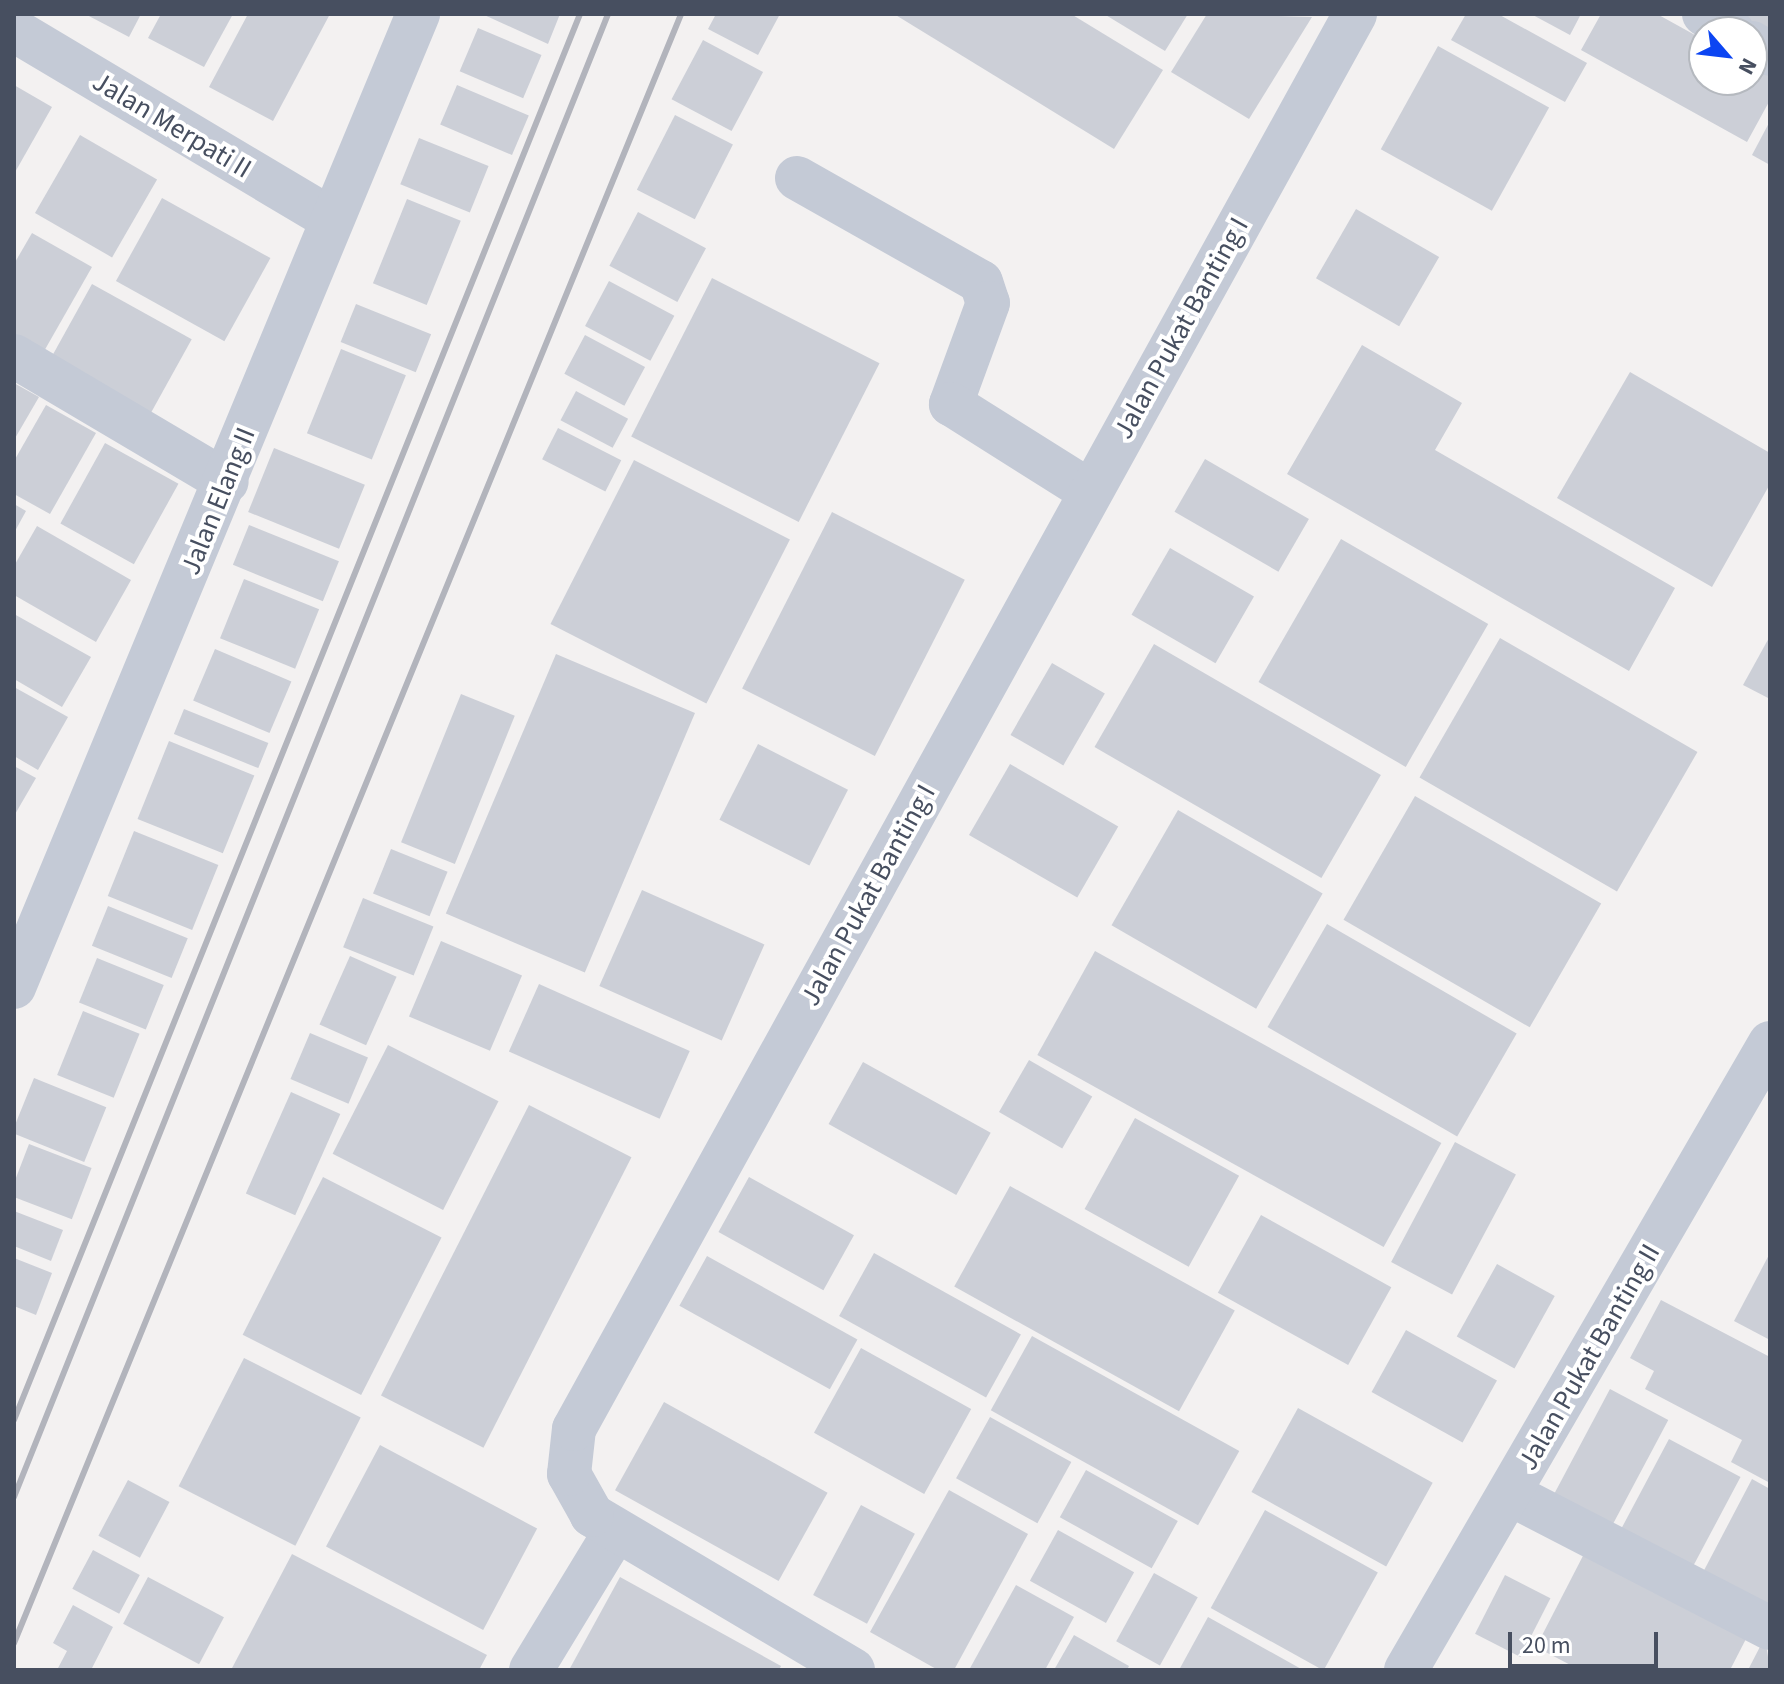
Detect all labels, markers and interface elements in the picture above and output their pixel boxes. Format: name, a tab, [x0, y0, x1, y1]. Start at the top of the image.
north arrow	[1688, 16, 1768, 96]
text: N	[1730, 52, 1765, 80]
street label: Jalan Merpati II	[87, 64, 257, 186]
street label: Jalan Pukat Banting I	[1106, 211, 1256, 445]
street label: Jalan Elang II	[173, 423, 263, 579]
street label: Jalan Pukat Banting I	[793, 778, 943, 1012]
street label: Jalan Pukat Banting II	[1511, 1238, 1667, 1476]
scale bar	[1512, 1616, 1662, 1666]
text: 20 m	[1522, 1628, 1571, 1663]

